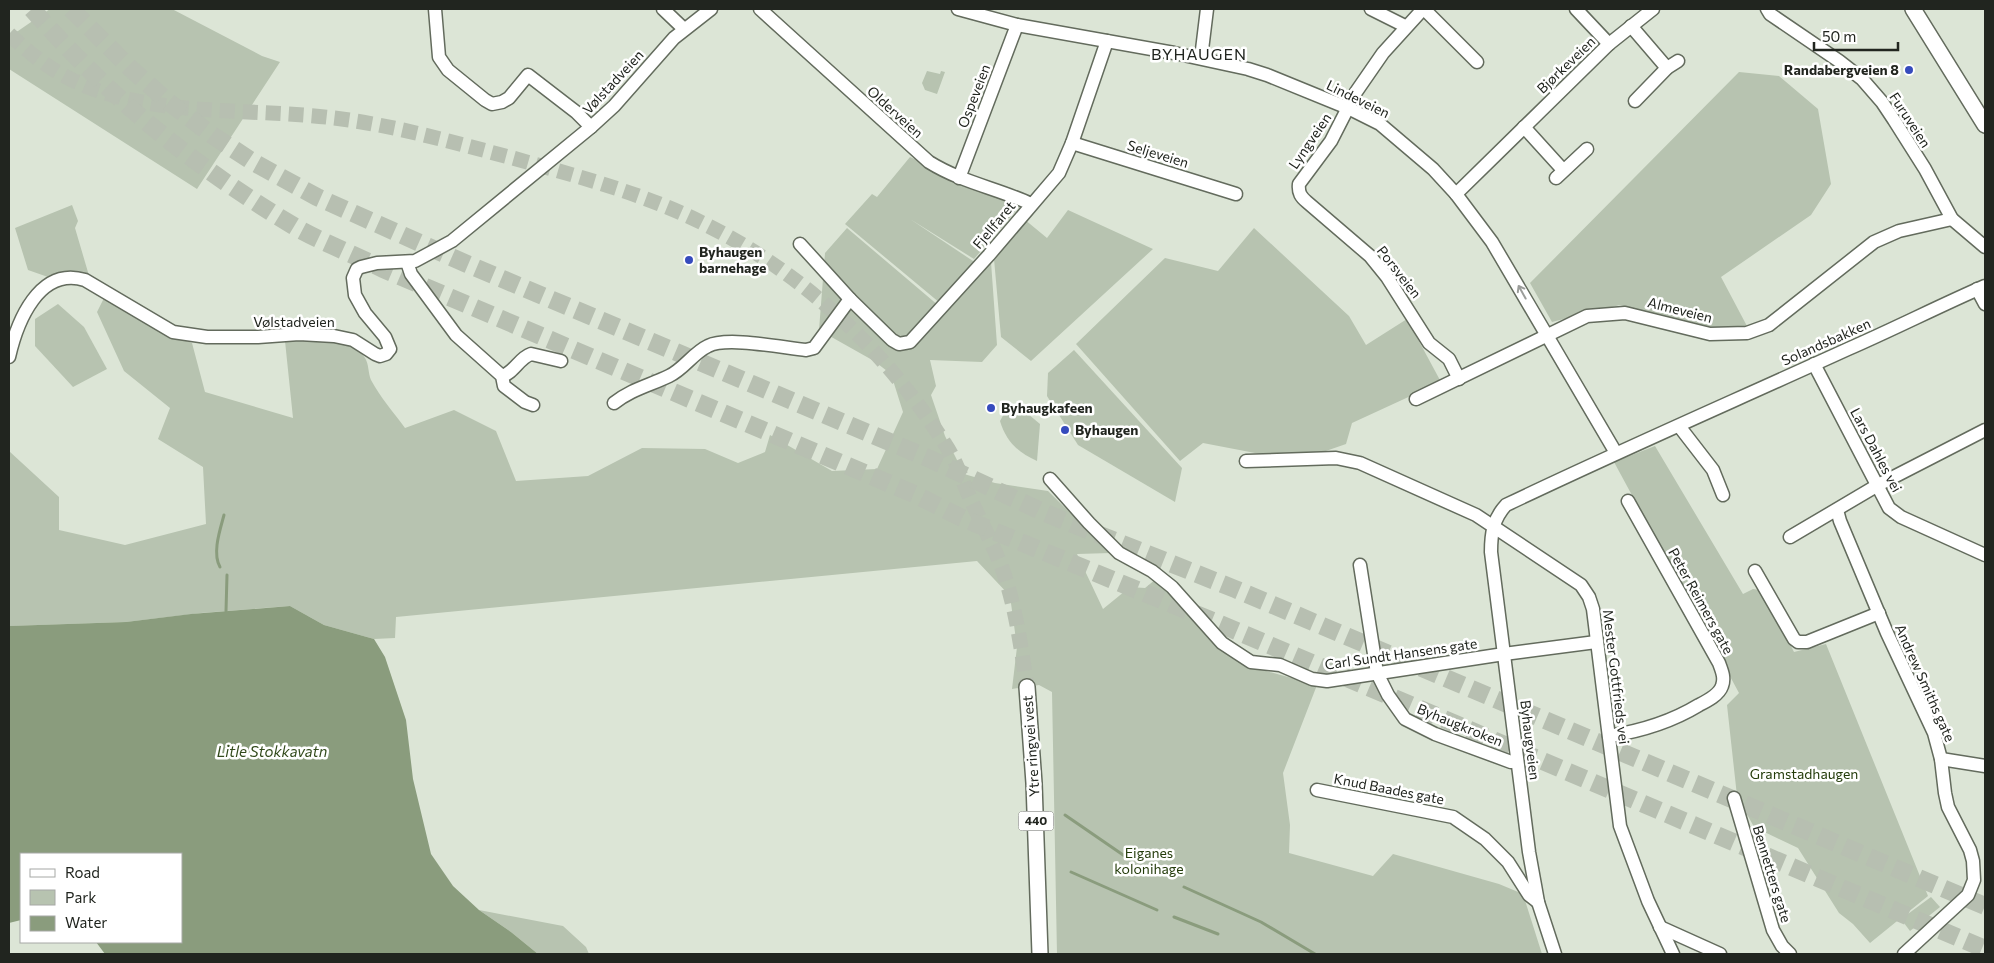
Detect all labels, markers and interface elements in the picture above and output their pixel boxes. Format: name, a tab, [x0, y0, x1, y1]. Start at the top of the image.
scale bar	[1814, 20, 1898, 52]
text: 50 m	[1822, 27, 1856, 45]
street label: Bjørkeveien	[1533, 33, 1598, 97]
district label: BYHAUGEN	[1151, 44, 1247, 63]
street label: Vølstadveien	[579, 46, 647, 117]
place label: Randabergveien 8	[1784, 61, 1899, 78]
street label: Ospeveien	[954, 62, 993, 130]
marker: Randabergveien 8	[1903, 64, 1915, 76]
street label: Lindeveien	[1324, 76, 1393, 121]
street label: Olderveien	[864, 82, 927, 141]
street label: Furuveien	[1886, 89, 1935, 151]
street label: Lyngveien	[1285, 110, 1334, 172]
street label: Seljeveien	[1125, 136, 1191, 171]
street label: Fjellfaret	[969, 197, 1019, 252]
street label: Porsveien	[1374, 242, 1425, 301]
place label: Byhaugen barnehage	[699, 243, 766, 276]
marker: Byhaugen barnehage	[683, 254, 695, 266]
one-way arrow	[1517, 285, 1526, 300]
street label: Almeveien	[1646, 293, 1714, 326]
street label: Vølstadveien	[253, 313, 335, 330]
street label: Solandsbakken	[1779, 314, 1873, 369]
place label: Byhaugkafeen	[1001, 399, 1093, 416]
marker: Byhaugkafeen	[985, 402, 997, 414]
street label: Lars Dahles vei	[1847, 405, 1906, 495]
place label: Byhaugen	[1075, 421, 1138, 438]
marker: Byhaugen	[1059, 424, 1071, 436]
street label: Peter Reimers gate	[1665, 545, 1738, 657]
street label: Mester Gottfrieds vei	[1600, 609, 1633, 745]
street label: Andrew Smiths gate	[1892, 621, 1959, 744]
street label: Carl Sundt Hansens gate	[1324, 634, 1478, 673]
street label: Ytre ringvei vest	[1018, 694, 1043, 797]
street label: Byhaugveien	[1517, 699, 1544, 781]
street label: Byhaugkroken	[1415, 700, 1506, 749]
water label: Litle Stokkavatn	[217, 742, 327, 760]
park label: Gramstadhaugen	[1750, 765, 1858, 782]
street label: Knud Baades gate	[1332, 769, 1446, 808]
road number: 440	[1018, 811, 1054, 830]
street label: Bennetters gate	[1750, 823, 1795, 925]
park label: Eiganes kolonihage	[1114, 844, 1184, 877]
legend	[20, 853, 182, 943]
text: Road	[65, 863, 100, 881]
text: Park	[65, 888, 96, 906]
text: Water	[65, 913, 107, 931]

